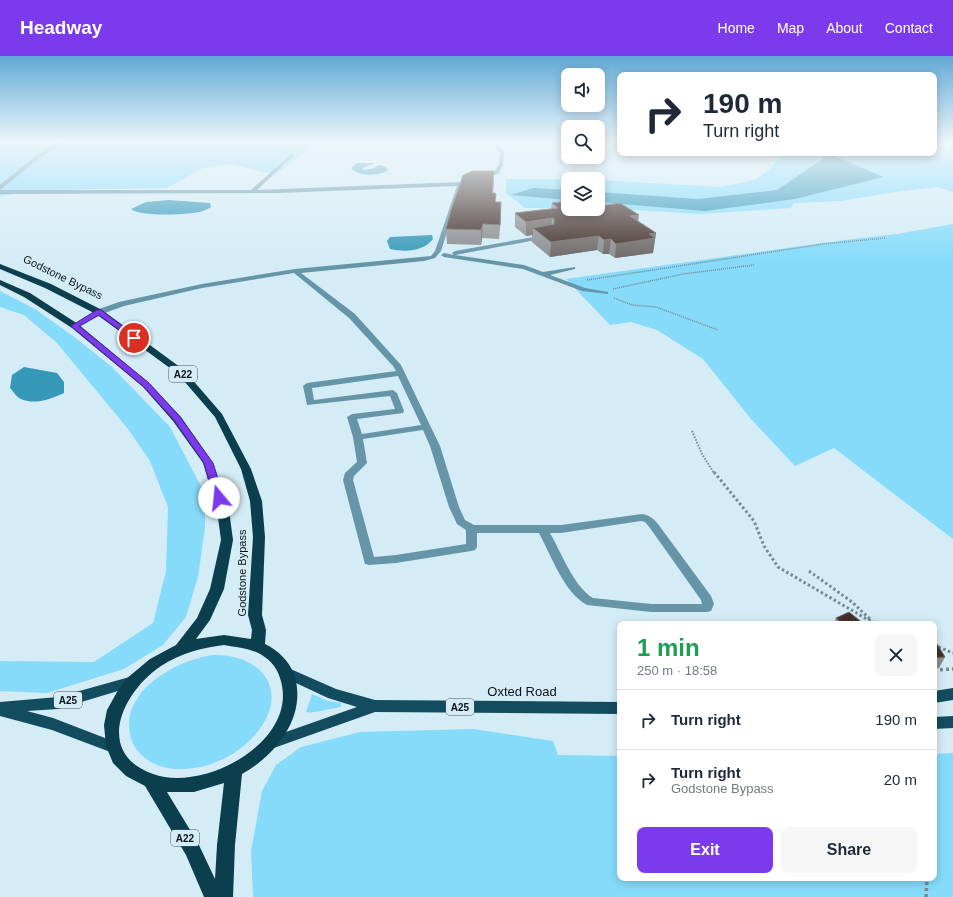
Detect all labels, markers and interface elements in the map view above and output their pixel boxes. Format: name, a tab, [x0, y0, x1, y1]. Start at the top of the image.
text: Headway	[20, 17, 102, 38]
text: Home	[718, 20, 755, 36]
text: Map	[777, 20, 804, 36]
text: About	[826, 20, 863, 36]
text: Contact	[885, 20, 933, 36]
map controls	[561, 68, 605, 216]
button: sound	[561, 68, 605, 112]
icon: right	[637, 88, 689, 140]
text: 190 m	[703, 88, 782, 119]
button: search	[561, 120, 605, 164]
text: Turn right	[703, 121, 779, 141]
button: layers	[561, 172, 605, 216]
street label: Godstone Bypass	[21, 253, 105, 302]
pin	[117, 321, 151, 355]
icon: arrive	[123, 327, 145, 349]
road number: A22	[169, 366, 197, 382]
position arrow	[198, 477, 240, 519]
street label: Godstone Bypass	[236, 529, 248, 616]
text: 1 min	[637, 634, 700, 661]
button: close	[875, 634, 917, 676]
text: 250 m · 18:58	[637, 663, 717, 678]
street label: Oxted Road	[487, 684, 557, 699]
road number: A25	[54, 692, 82, 708]
road number: A25	[446, 699, 474, 715]
icon: right	[637, 709, 659, 731]
text: Turn right	[671, 711, 741, 728]
text: 190 m	[875, 711, 917, 728]
text: Turn right	[671, 764, 741, 781]
icon: right	[637, 769, 659, 791]
text: 20 m	[884, 771, 917, 788]
text: Godstone Bypass	[671, 781, 774, 796]
button: Exit	[637, 827, 773, 873]
button: Share	[781, 827, 917, 873]
road number: A22	[171, 830, 199, 846]

